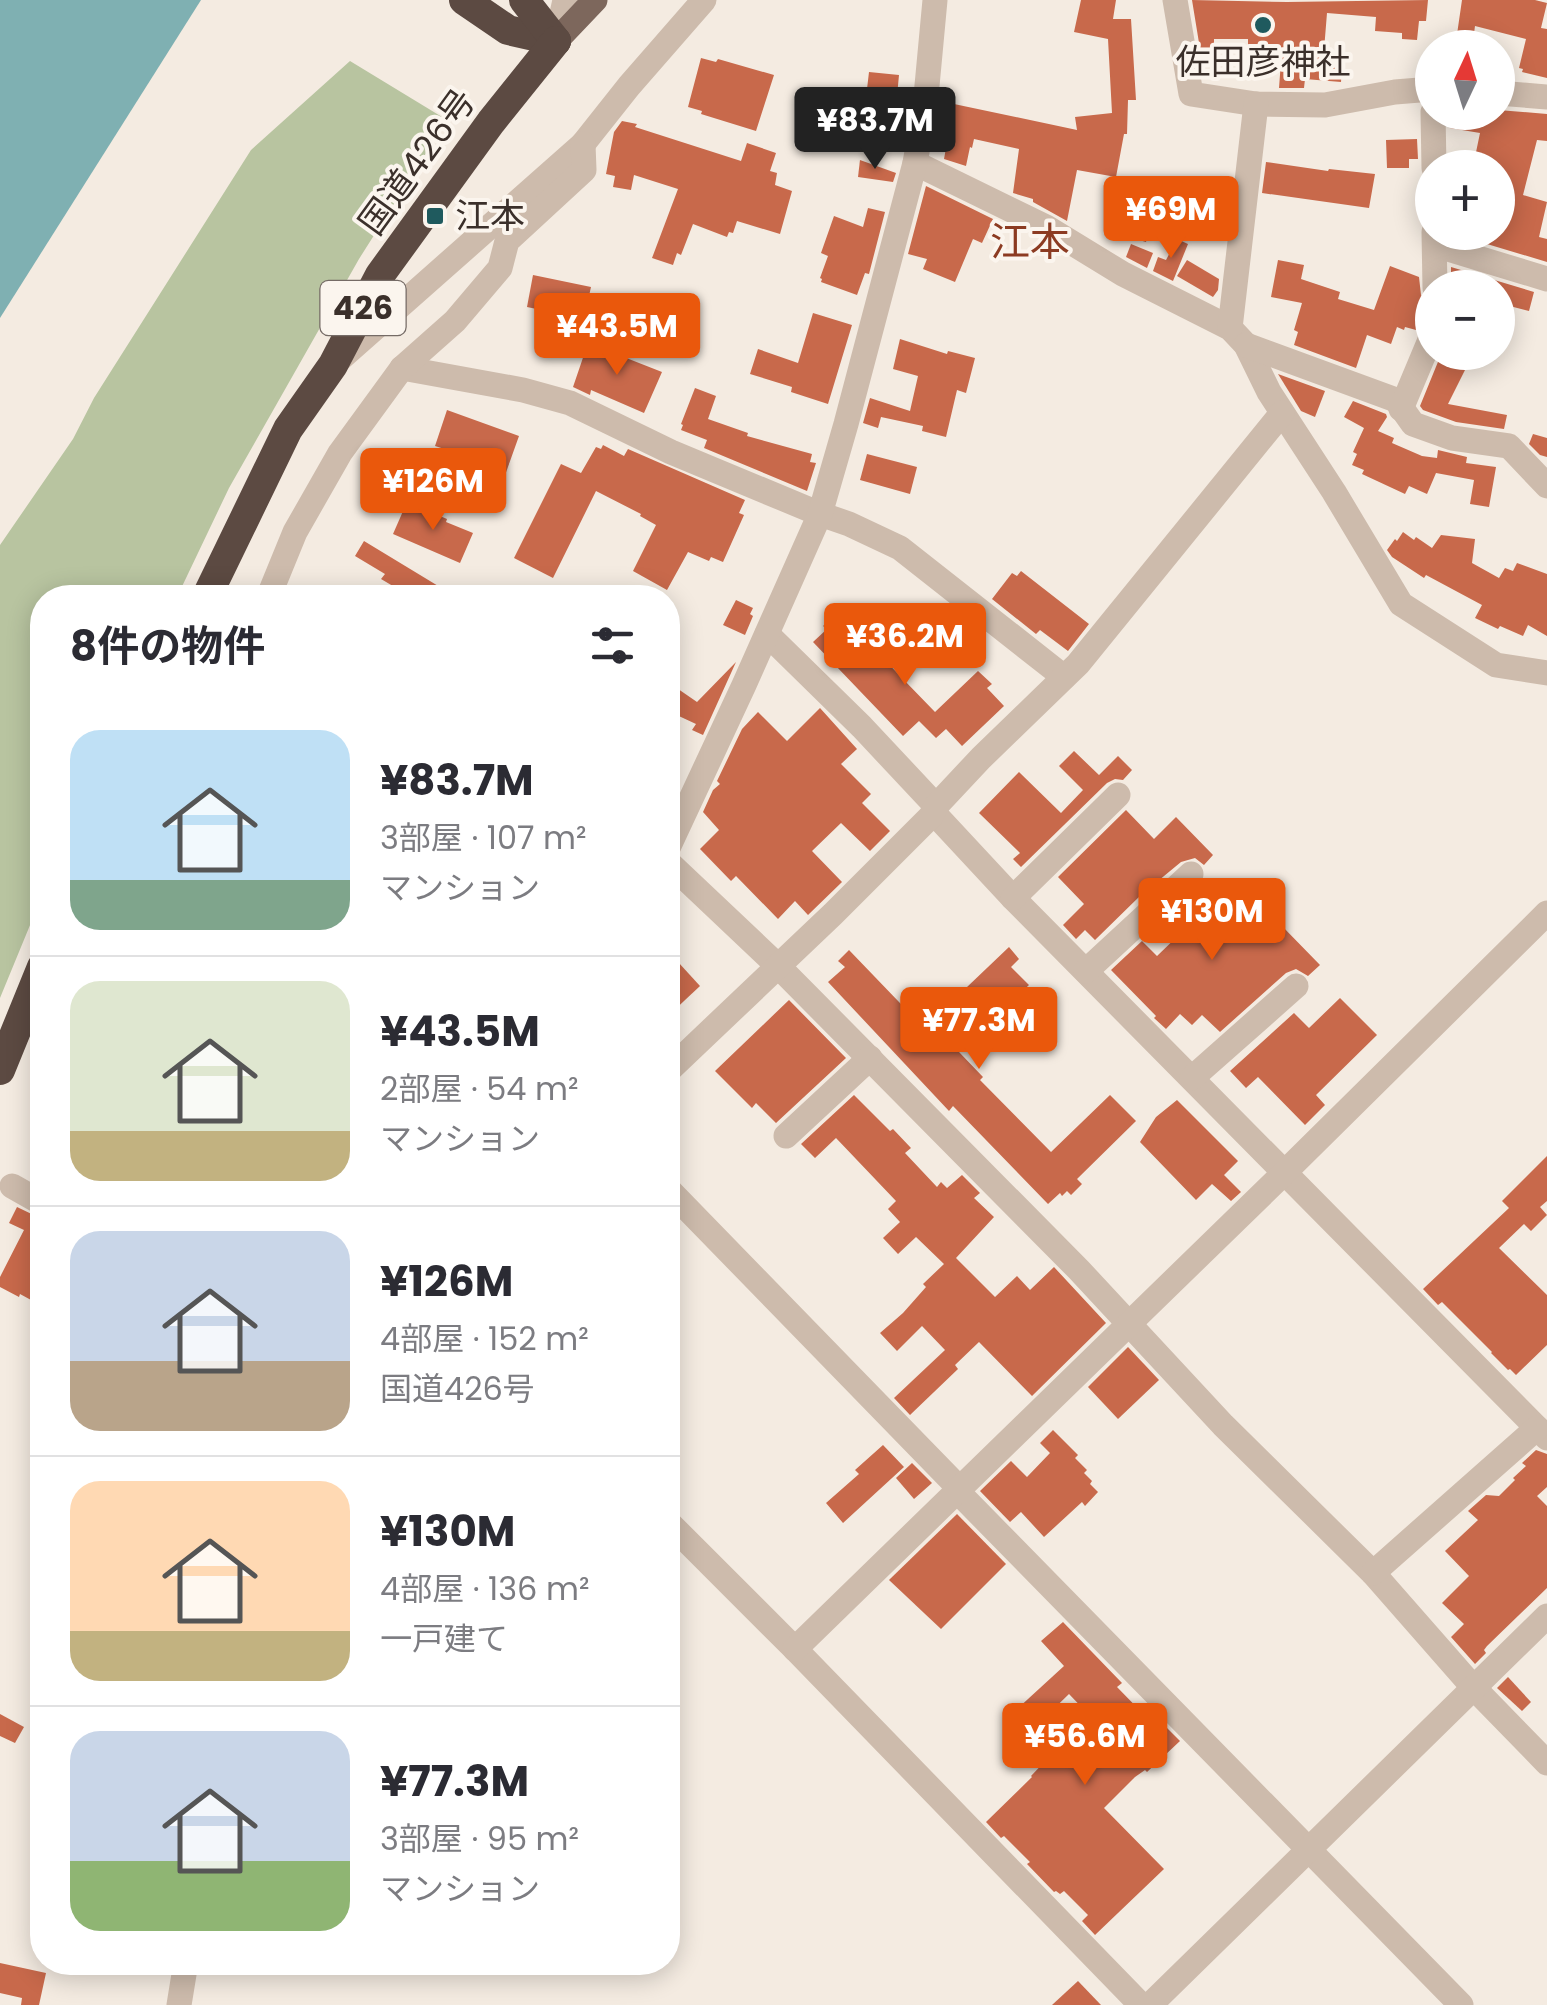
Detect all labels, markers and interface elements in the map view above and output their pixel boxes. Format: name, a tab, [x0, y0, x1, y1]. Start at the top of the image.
marker: 佐田彦神社	[1252, 14, 1274, 36]
north arrow	[1415, 30, 1515, 130]
map controls	[1415, 30, 1515, 370]
place label: 佐田彦神社	[1175, 37, 1351, 86]
street label: 国道426号	[347, 79, 486, 245]
pin: ¥83.7M	[794, 87, 956, 172]
text: ¥83.7M	[816, 97, 934, 142]
button: +	[1415, 150, 1515, 250]
pin: ¥69M	[1112, 176, 1230, 261]
text: ¥69M	[1126, 186, 1216, 231]
place label: 江本	[455, 191, 525, 240]
marker: 江本	[424, 205, 446, 227]
district label: 江本	[990, 214, 1070, 270]
button: −	[1415, 270, 1515, 370]
road number: 426	[320, 281, 406, 335]
pin: ¥43.5M	[536, 293, 698, 378]
text: ¥43.5M	[556, 303, 678, 348]
pin: ¥126M	[363, 448, 503, 533]
text: ¥126M	[382, 458, 484, 503]
pin: ¥36.2M	[824, 603, 986, 688]
text: ¥36.2M	[846, 613, 964, 658]
text: 8件の物件	[70, 617, 265, 676]
icon: filters	[585, 618, 640, 673]
text: ¥83.7M	[380, 751, 534, 810]
icon: home	[150, 770, 270, 890]
text: 3部屋 · 107 m²	[380, 815, 587, 860]
text: マンション	[380, 865, 540, 910]
pin: ¥130M	[1142, 878, 1282, 963]
text: ¥130M	[1160, 888, 1264, 933]
pin: ¥77.3M	[898, 987, 1060, 1072]
text: ¥77.3M	[922, 997, 1036, 1042]
text: ¥43.5M	[380, 1002, 540, 1061]
icon: home	[150, 1021, 270, 1141]
text: 2部屋 · 54 m²	[380, 1066, 579, 1111]
text: マンション	[380, 1116, 540, 1161]
text: ¥126M	[380, 1252, 513, 1311]
icon: home	[150, 1271, 270, 1391]
text: 4部屋 · 152 m²	[380, 1316, 589, 1361]
text: 国道426号	[380, 1366, 535, 1411]
text: ¥130M	[380, 1502, 515, 1561]
icon: home	[150, 1521, 270, 1641]
text: 4部屋 · 136 m²	[380, 1566, 589, 1611]
text: 一戸建て	[380, 1616, 508, 1661]
pin: ¥56.6M	[1004, 1703, 1166, 1788]
text: ¥56.6M	[1024, 1713, 1146, 1758]
text: ¥77.3M	[380, 1752, 529, 1811]
icon: home	[150, 1771, 270, 1891]
text: 3部屋 · 95 m²	[380, 1816, 579, 1861]
text: マンション	[380, 1866, 540, 1911]

